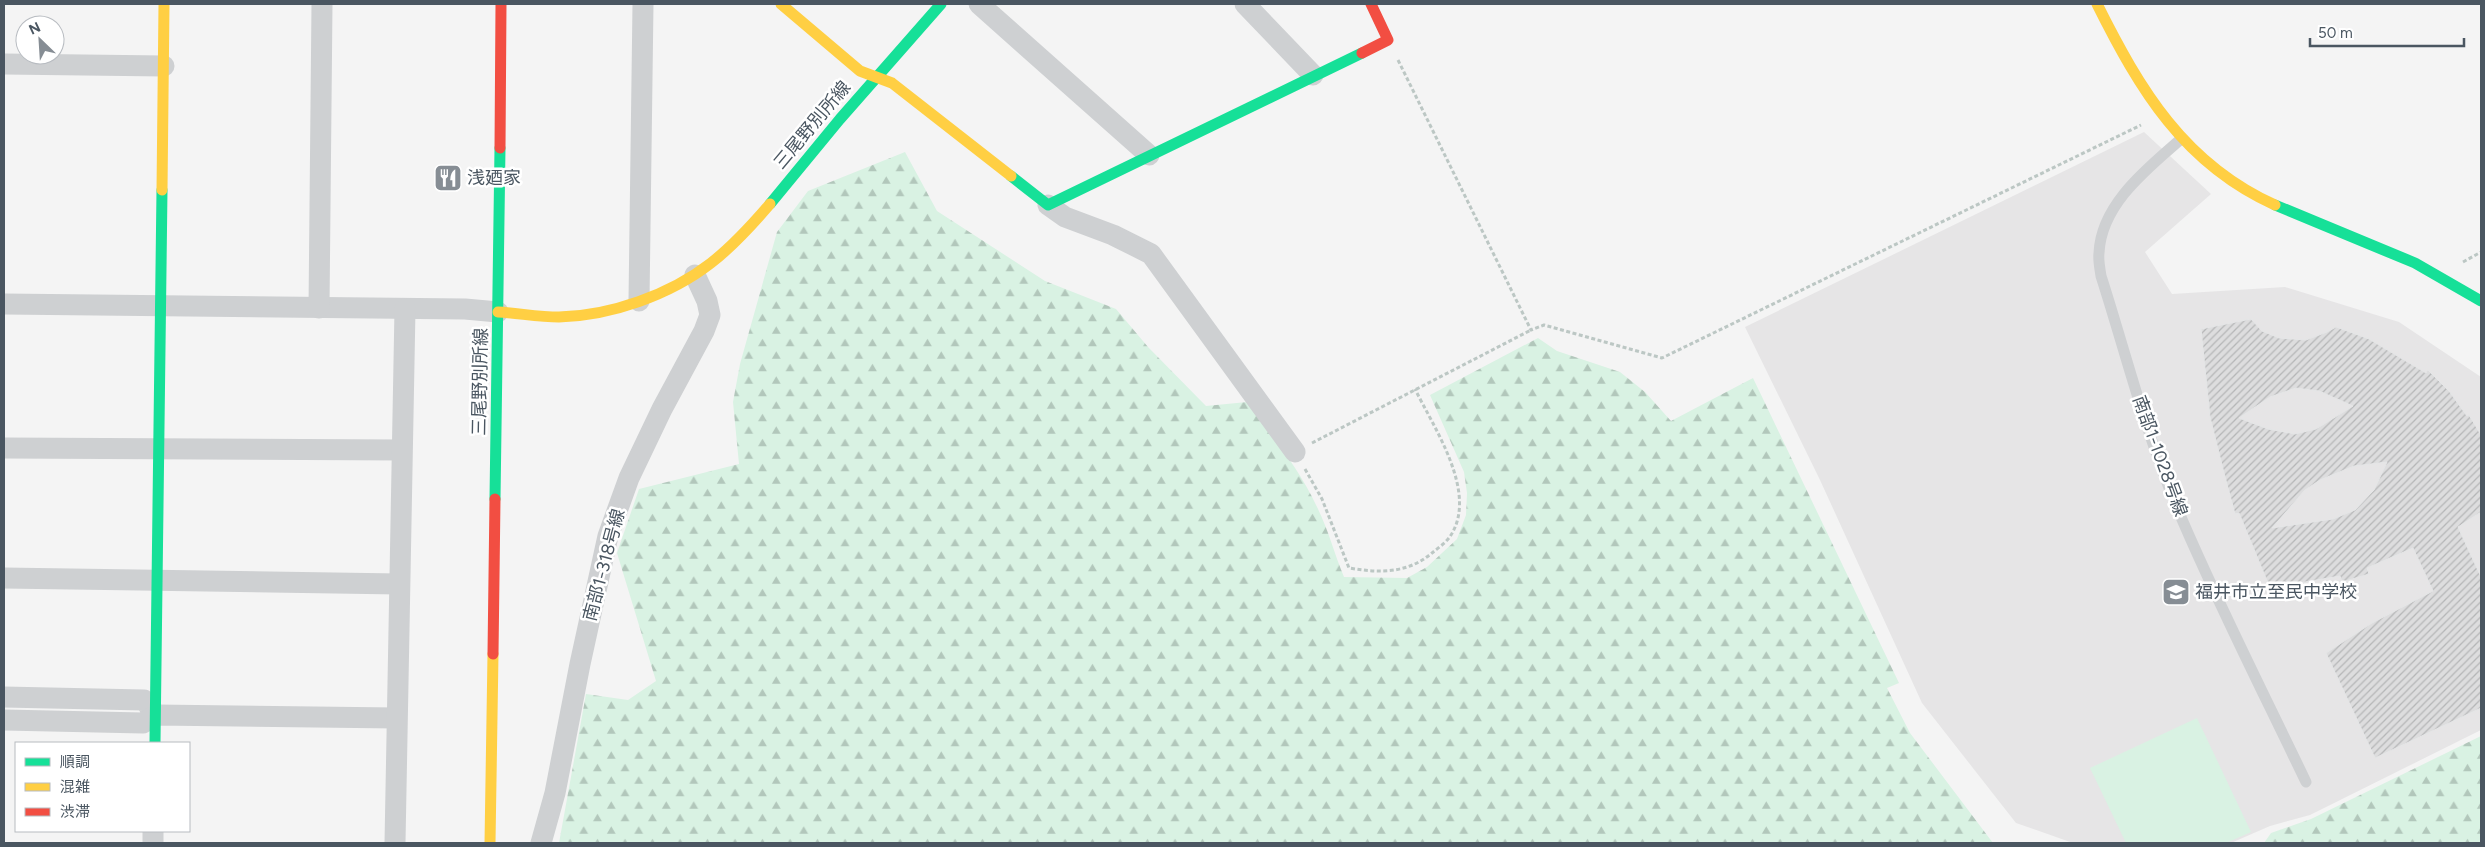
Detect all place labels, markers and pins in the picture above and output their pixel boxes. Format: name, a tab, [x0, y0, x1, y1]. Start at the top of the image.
restaurant icon: 浅廼家	[433, 163, 463, 193]
place label: 浅廼家	[467, 167, 521, 189]
school or university icon: 福井市立至民中学校	[2161, 577, 2191, 607]
place label: 福井市立至民中学校	[2195, 581, 2357, 603]

